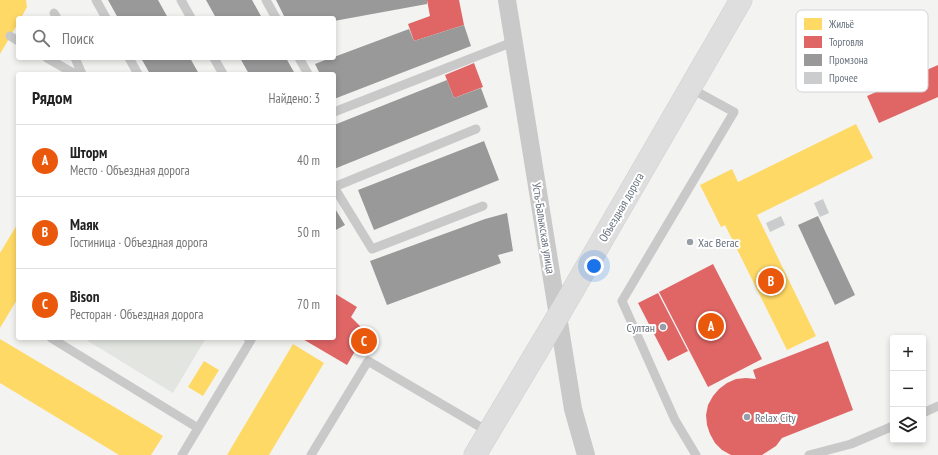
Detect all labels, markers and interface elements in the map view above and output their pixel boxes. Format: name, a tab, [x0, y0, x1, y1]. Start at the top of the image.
legend	[796, 10, 928, 92]
search box	[16, 16, 336, 60]
text: Жильё	[828, 17, 855, 31]
icon: search	[30, 27, 52, 49]
text: Поиск	[62, 29, 94, 48]
text: Торговля	[829, 35, 863, 49]
text: Промзона	[829, 53, 868, 67]
text: Прочее	[829, 71, 858, 85]
text: Рядом	[32, 87, 72, 109]
text: Найдено: 3	[269, 90, 320, 107]
text: Шторм	[70, 143, 107, 162]
text: A	[42, 152, 48, 169]
text: 40 m	[297, 152, 320, 169]
text: Место · Объездная дорога	[70, 162, 190, 179]
street label: Объездная дорога	[595, 170, 647, 244]
street label: Усть-Балыкская улица	[529, 181, 559, 275]
text: Маяк	[70, 215, 99, 234]
text: B	[42, 224, 48, 241]
text: 50 m	[297, 224, 320, 241]
text: Гостиница · Объездная дорога	[70, 234, 208, 251]
place label: Хас Вегас	[698, 235, 740, 250]
marker: Хас Вегас	[685, 237, 695, 247]
your location	[584, 256, 604, 276]
pin: B	[758, 266, 784, 296]
text: Bison	[70, 287, 99, 306]
text: C	[42, 296, 48, 313]
text: 70 m	[297, 296, 320, 313]
text: Ресторан · Объездная дорога	[70, 306, 203, 323]
pin: A	[698, 311, 724, 341]
place label: Султан	[627, 320, 655, 335]
marker: Султан	[658, 322, 668, 332]
pin: C	[351, 326, 377, 356]
map controls	[890, 335, 926, 443]
button: +	[890, 335, 926, 371]
button: −	[890, 371, 926, 407]
button: layers	[890, 407, 926, 443]
place label: Relax City	[755, 410, 796, 425]
marker: Relax City	[742, 412, 752, 422]

